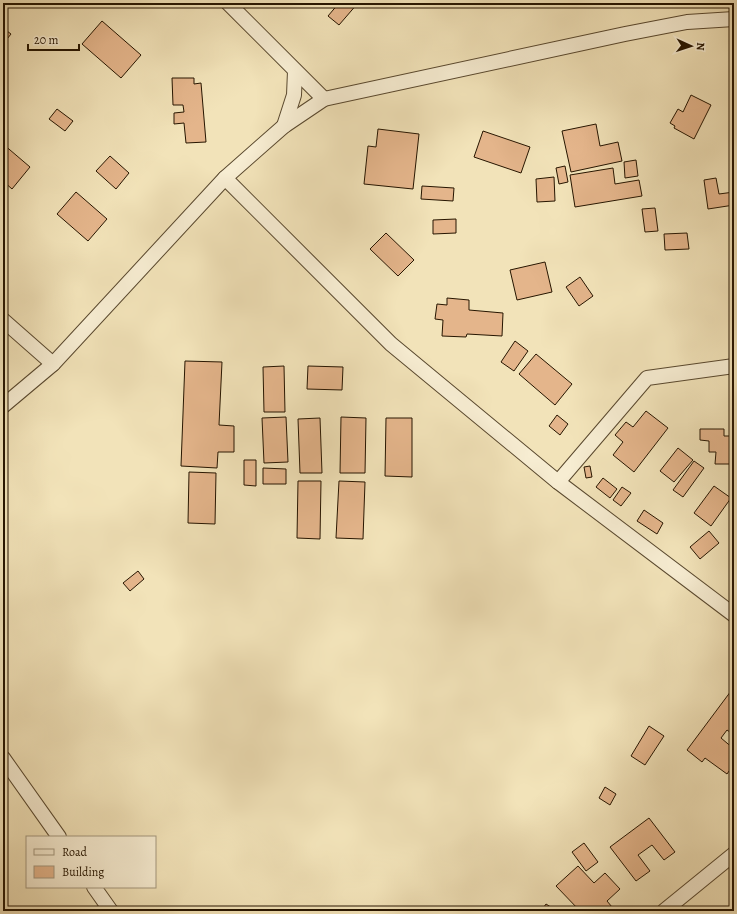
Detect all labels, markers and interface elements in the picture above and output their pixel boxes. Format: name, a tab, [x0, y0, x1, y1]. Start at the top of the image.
scale bar	[28, 26, 79, 52]
north arrow	[671, 26, 711, 66]
text: 20 m	[34, 32, 58, 48]
text: N	[693, 42, 708, 51]
legend	[26, 836, 156, 888]
text: Road	[62, 844, 88, 860]
text: Building	[62, 864, 104, 880]

